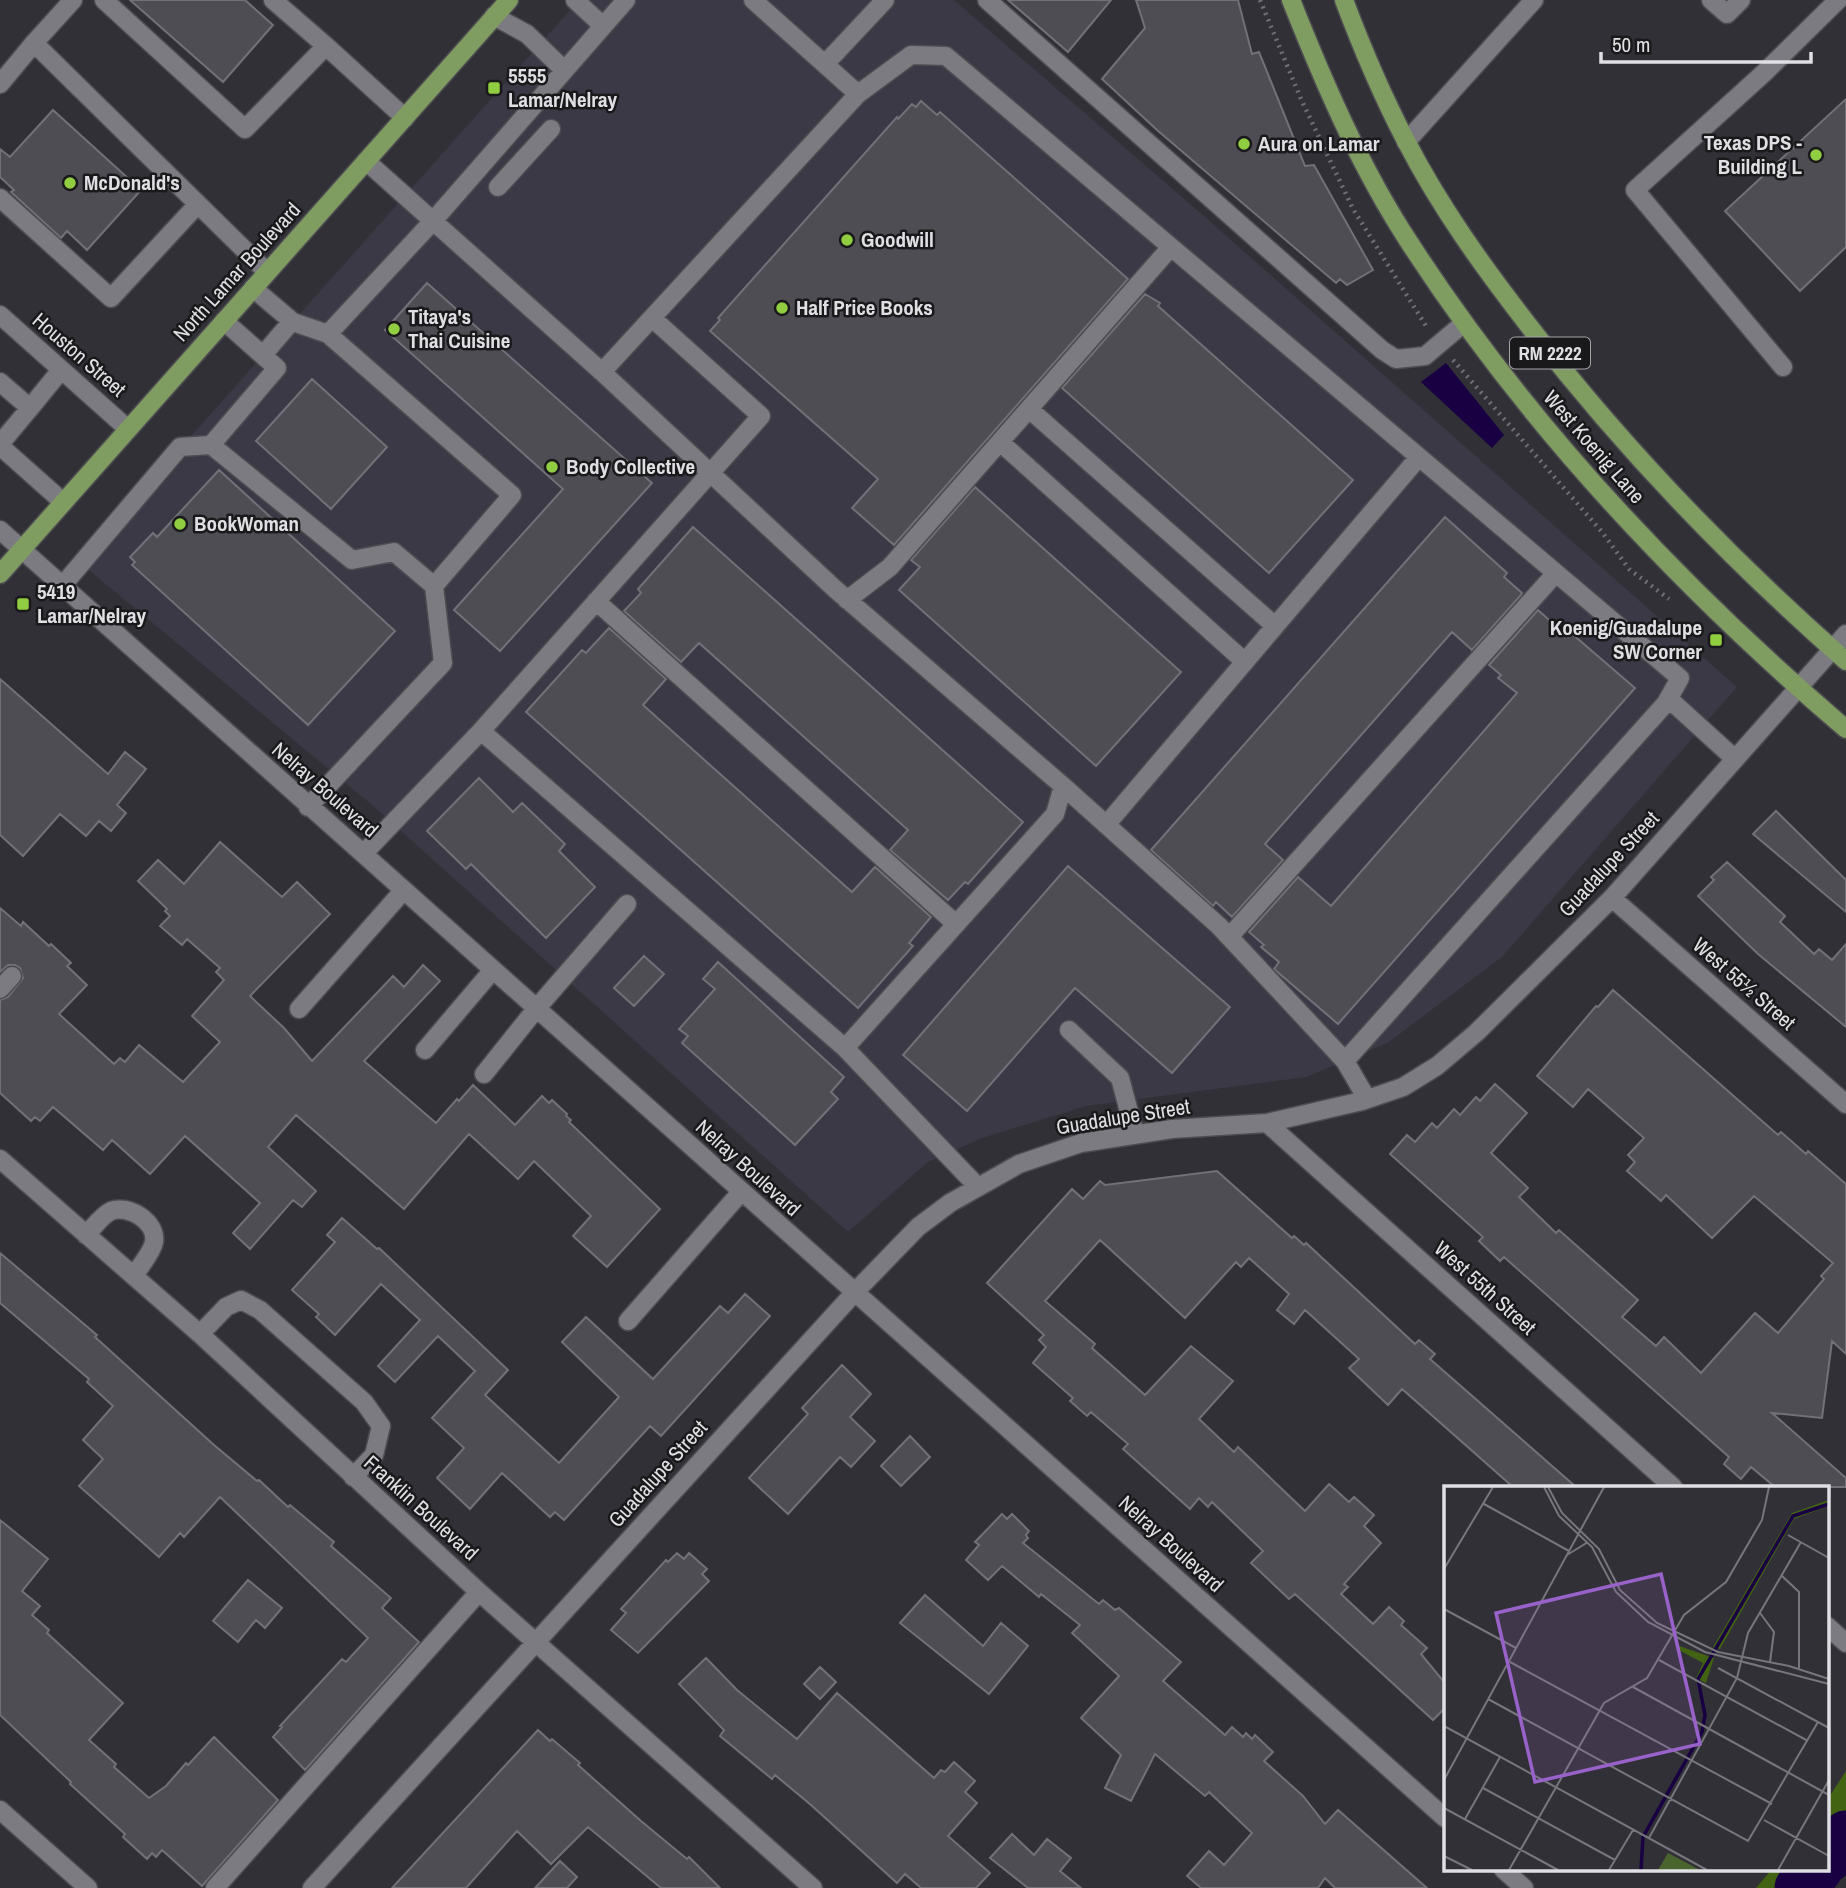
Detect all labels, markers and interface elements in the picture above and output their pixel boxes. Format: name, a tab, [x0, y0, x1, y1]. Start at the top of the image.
scale bar	[1601, 21, 1811, 65]
text: 50 m	[1612, 30, 1650, 59]
place label: 5555 Lamar/Nelray	[508, 61, 618, 114]
marker: 5555 Lamar/Nelray	[486, 80, 502, 96]
place label: Texas DPS - Building L	[1704, 128, 1802, 181]
place label: Aura on Lamar	[1258, 129, 1380, 158]
marker: Aura on Lamar	[1236, 136, 1252, 152]
marker: Texas DPS - Building L	[1808, 147, 1824, 163]
place label: McDonald's	[84, 168, 180, 197]
marker: McDonald's	[62, 175, 78, 191]
street label: North Lamar Boulevard	[166, 196, 307, 348]
place label: Goodwill	[861, 225, 934, 254]
marker: Goodwill	[839, 232, 855, 248]
place label: Half Price Books	[796, 293, 933, 322]
marker: Half Price Books	[774, 300, 790, 316]
place label: Titaya's Thai Cuisine	[408, 302, 510, 355]
street label: Houston Street	[26, 306, 132, 403]
marker: Titaya's Thai Cuisine	[386, 321, 402, 337]
road number: RM 2222	[1510, 338, 1590, 368]
street label: West Koenig Lane	[1537, 384, 1652, 510]
place label: Body Collective	[566, 452, 695, 481]
marker: Body Collective	[544, 459, 560, 475]
place label: BookWoman	[194, 509, 299, 538]
marker: BookWoman	[172, 516, 188, 532]
place label: 5419 Lamar/Nelray	[37, 577, 147, 630]
marker: 5419 Lamar/Nelray	[15, 596, 31, 612]
place label: Koenig/Guadalupe SW Corner	[1550, 613, 1702, 666]
marker: Koenig/Guadalupe SW Corner	[1708, 632, 1724, 648]
street label: Nelray Boulevard	[266, 735, 385, 844]
street label: Guadalupe Street	[1552, 804, 1665, 923]
street label: West 55½ Street	[1687, 931, 1802, 1037]
street label: Guadalupe Street	[1054, 1092, 1192, 1141]
street label: Nelray Boulevard	[690, 1113, 807, 1223]
street label: West 55th Street	[1428, 1234, 1543, 1341]
street label: Guadalupe Street	[602, 1414, 714, 1534]
street label: Franklin Boulevard	[358, 1448, 485, 1567]
inset map	[1444, 1486, 1828, 1870]
street label: Nelray Boulevard	[1113, 1489, 1230, 1599]

